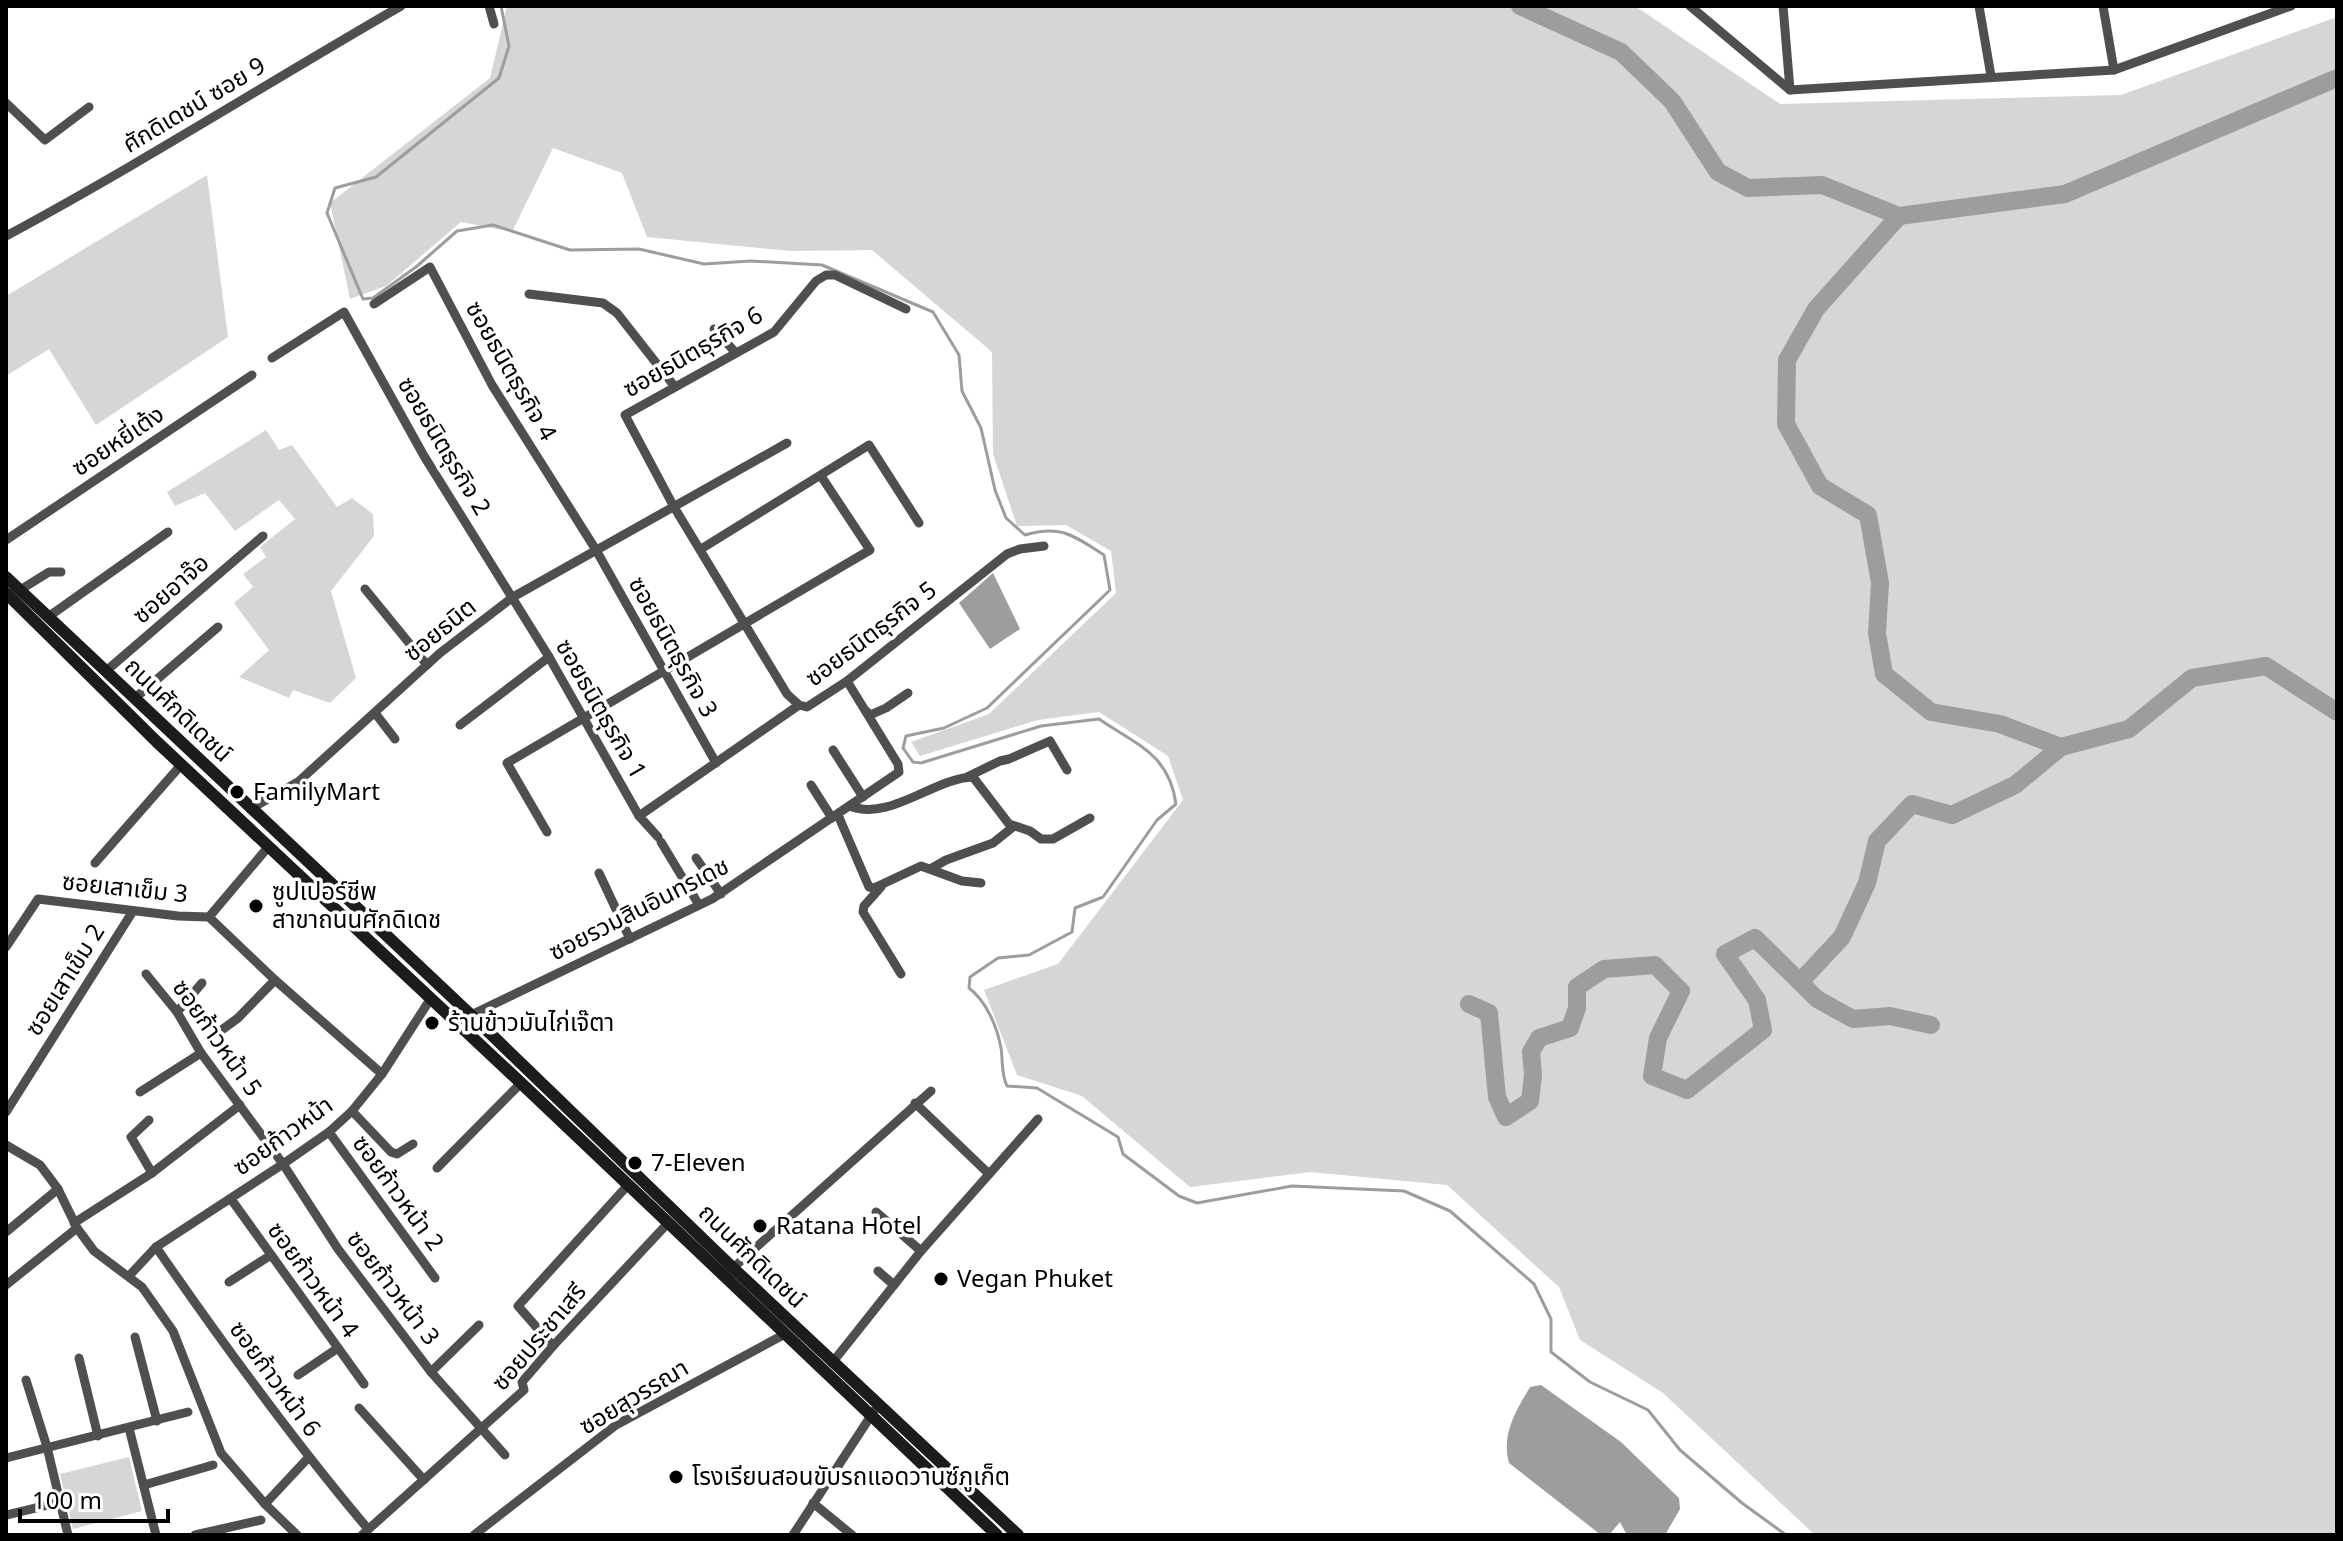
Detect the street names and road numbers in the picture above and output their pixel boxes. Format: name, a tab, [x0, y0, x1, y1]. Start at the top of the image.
street label: ศักดิเดชน์ ซอย 9	[116, 48, 271, 159]
street label: ซอยธนิตธุรกิจ 4	[459, 294, 566, 446]
street label: ซอยธนิตธุรกิจ 6	[616, 297, 768, 404]
street label: ซอยธนิตธุรกิจ 2	[391, 370, 500, 521]
street label: ซอยหยี่เต้ง	[65, 397, 170, 483]
street label: ซอยอาจ๊อ	[125, 545, 215, 630]
street label: ซอยธนิตธุรกิจ 3	[622, 570, 727, 723]
street label: ซอยธนิตธุรกิจ 5	[798, 573, 942, 693]
street label: ซอยธนิต	[396, 589, 482, 668]
street label: ซอยธนิตธุรกิจ 1	[549, 632, 656, 784]
street label: ถนนศักดิเดชน์	[118, 649, 240, 769]
street label: ซอยรวมสินอินทรเดช	[543, 848, 734, 967]
street label: ซอยเสาเข็ม 3	[61, 863, 190, 910]
street label: ซอยเสาเข็ม 2	[16, 917, 111, 1042]
street label: ซอยก้าวหน้า 5	[166, 972, 271, 1102]
street label: ซอยก้าวหน้า	[226, 1087, 339, 1182]
street label: ซอยก้าวหน้า 2	[346, 1127, 452, 1257]
street label: ถนนศักดิเดชน์	[692, 1195, 814, 1315]
street label: ซอยก้าวหน้า 4	[261, 1214, 368, 1344]
street label: ซอยก้าวหน้า 3	[340, 1223, 448, 1351]
street label: ซอยประชาเสรี	[483, 1275, 593, 1397]
street label: ซอยก้าวหน้า 6	[223, 1313, 329, 1443]
street label: ซอยสุวรรณา	[572, 1350, 694, 1441]

